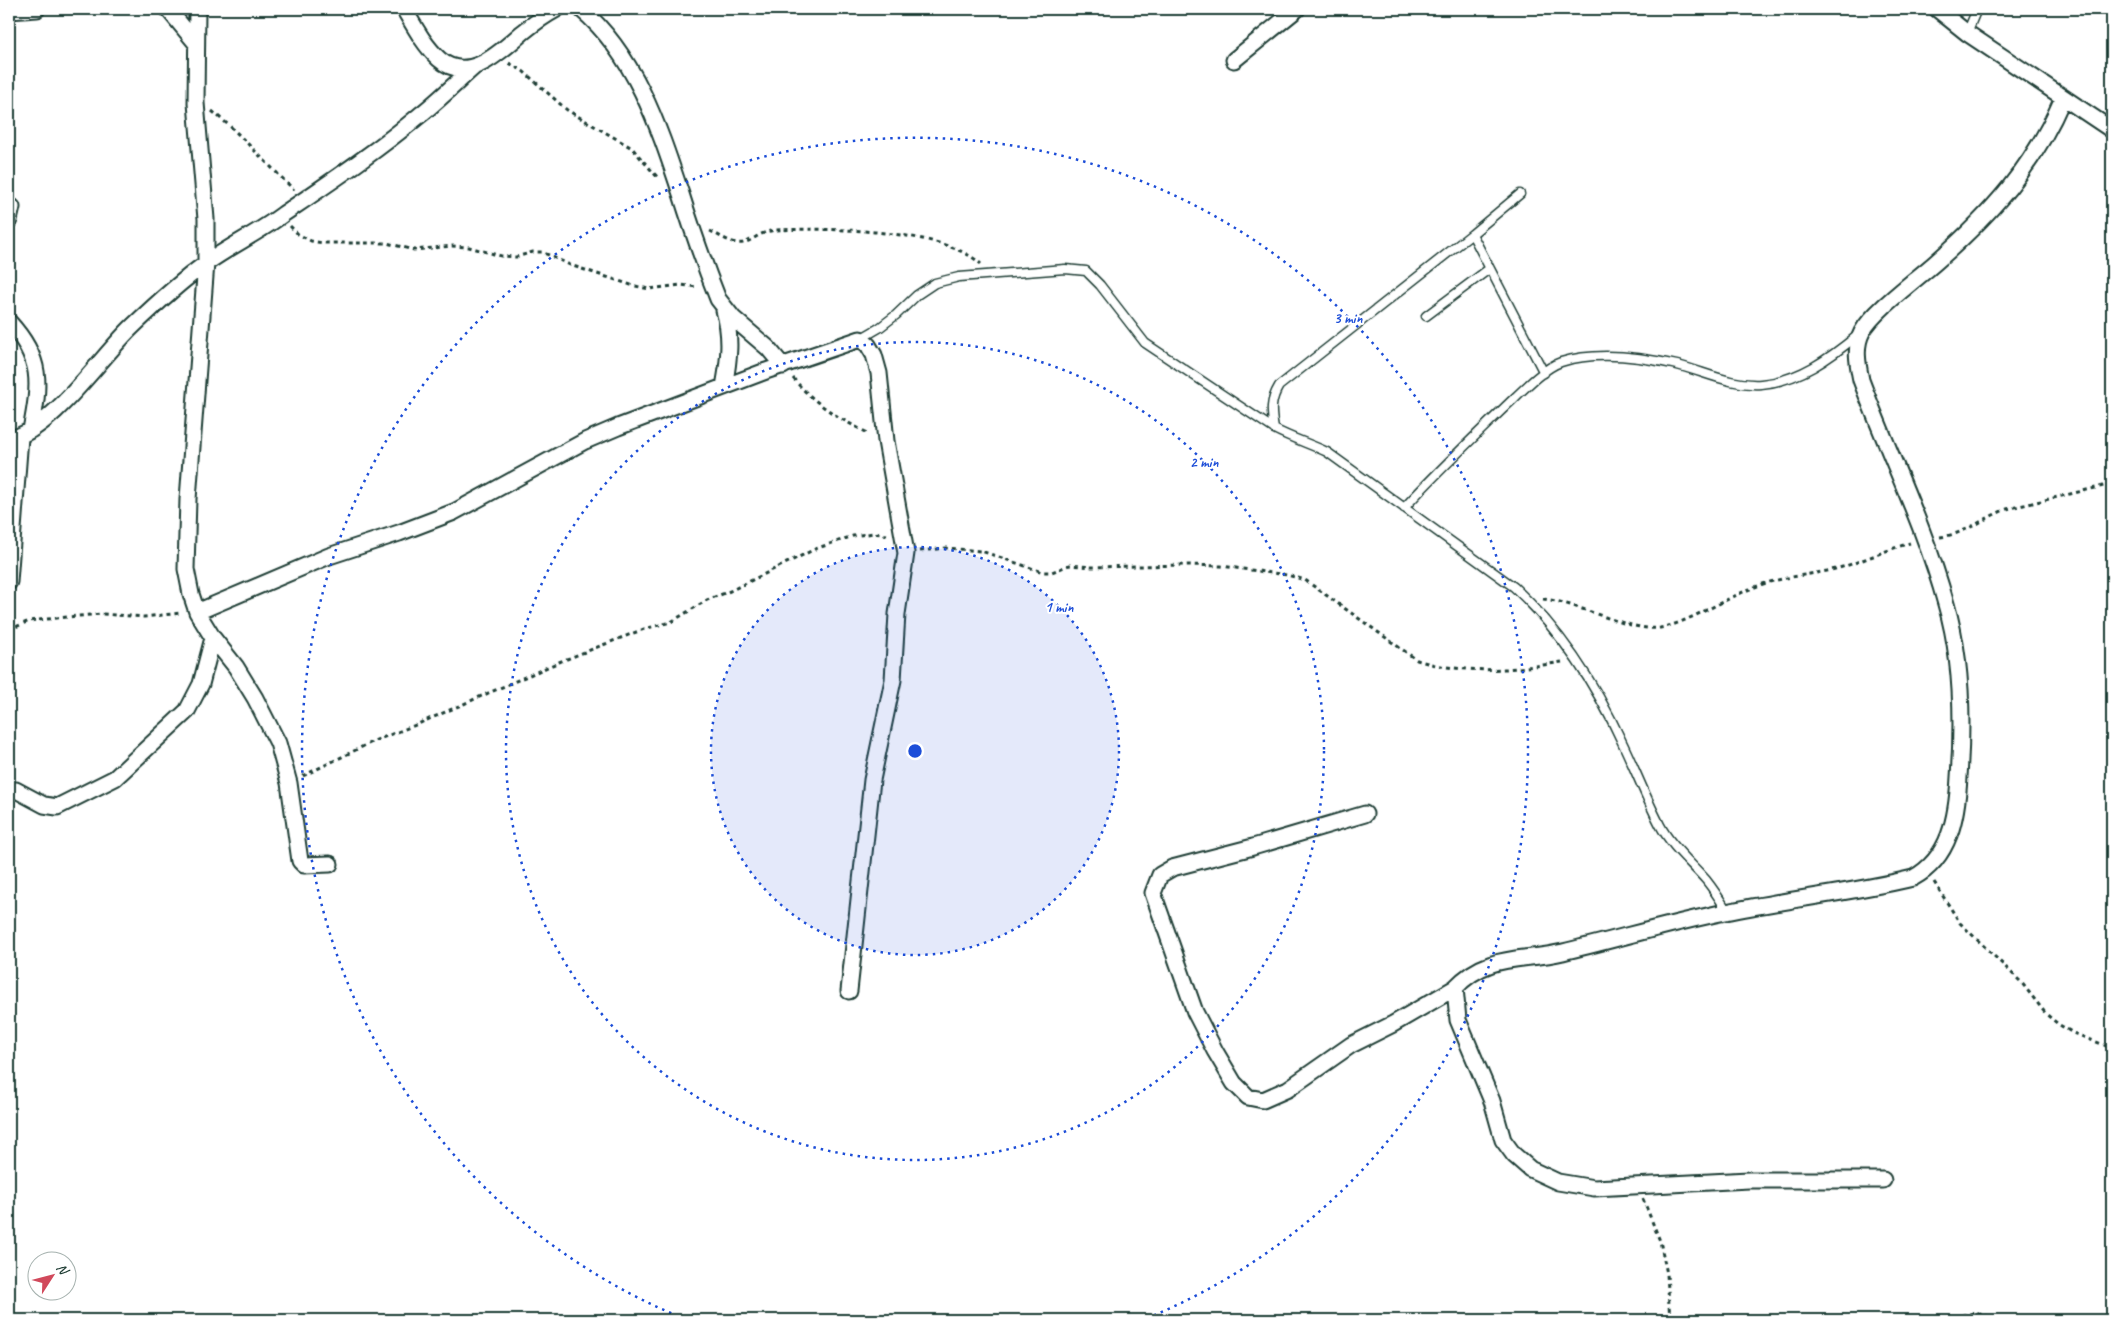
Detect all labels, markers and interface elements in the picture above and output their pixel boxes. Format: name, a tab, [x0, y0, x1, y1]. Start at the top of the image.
text: 3 min	[1334, 309, 1363, 328]
text: 2 min	[1190, 453, 1219, 472]
text: 1 min	[1045, 598, 1074, 617]
centre of rings	[906, 742, 924, 760]
north arrow	[28, 1252, 78, 1302]
text: N	[53, 1260, 73, 1279]

